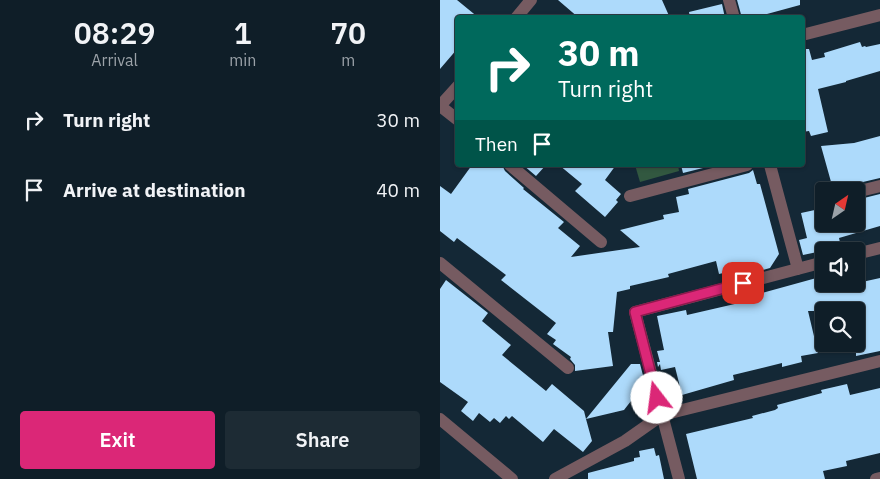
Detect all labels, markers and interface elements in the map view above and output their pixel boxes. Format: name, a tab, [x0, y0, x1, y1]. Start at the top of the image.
text: 08:29	[74, 13, 155, 52]
text: 1	[234, 13, 252, 52]
text: 70	[330, 13, 366, 52]
text: 30 m	[558, 30, 640, 76]
icon: right	[475, 35, 540, 100]
text: Arrival	[91, 50, 138, 70]
text: min	[229, 50, 256, 70]
text: m	[341, 50, 355, 70]
text: Turn right	[558, 74, 653, 103]
icon: right	[20, 106, 48, 134]
text: Turn right	[63, 108, 150, 132]
text: 30 m	[376, 108, 420, 132]
icon: arrive	[528, 130, 556, 158]
text: Then	[475, 132, 518, 156]
icon: arrive	[20, 176, 48, 204]
text: Arrive at destination	[63, 178, 246, 202]
text: 40 m	[376, 178, 420, 202]
north arrow	[815, 182, 865, 232]
map controls	[815, 182, 865, 352]
button: sound	[815, 242, 865, 292]
pin	[722, 262, 764, 304]
icon: arrive	[729, 269, 757, 297]
button: search	[815, 302, 865, 352]
position arrow	[630, 371, 682, 423]
button: Exit	[20, 411, 215, 469]
button: Share	[225, 411, 420, 469]

